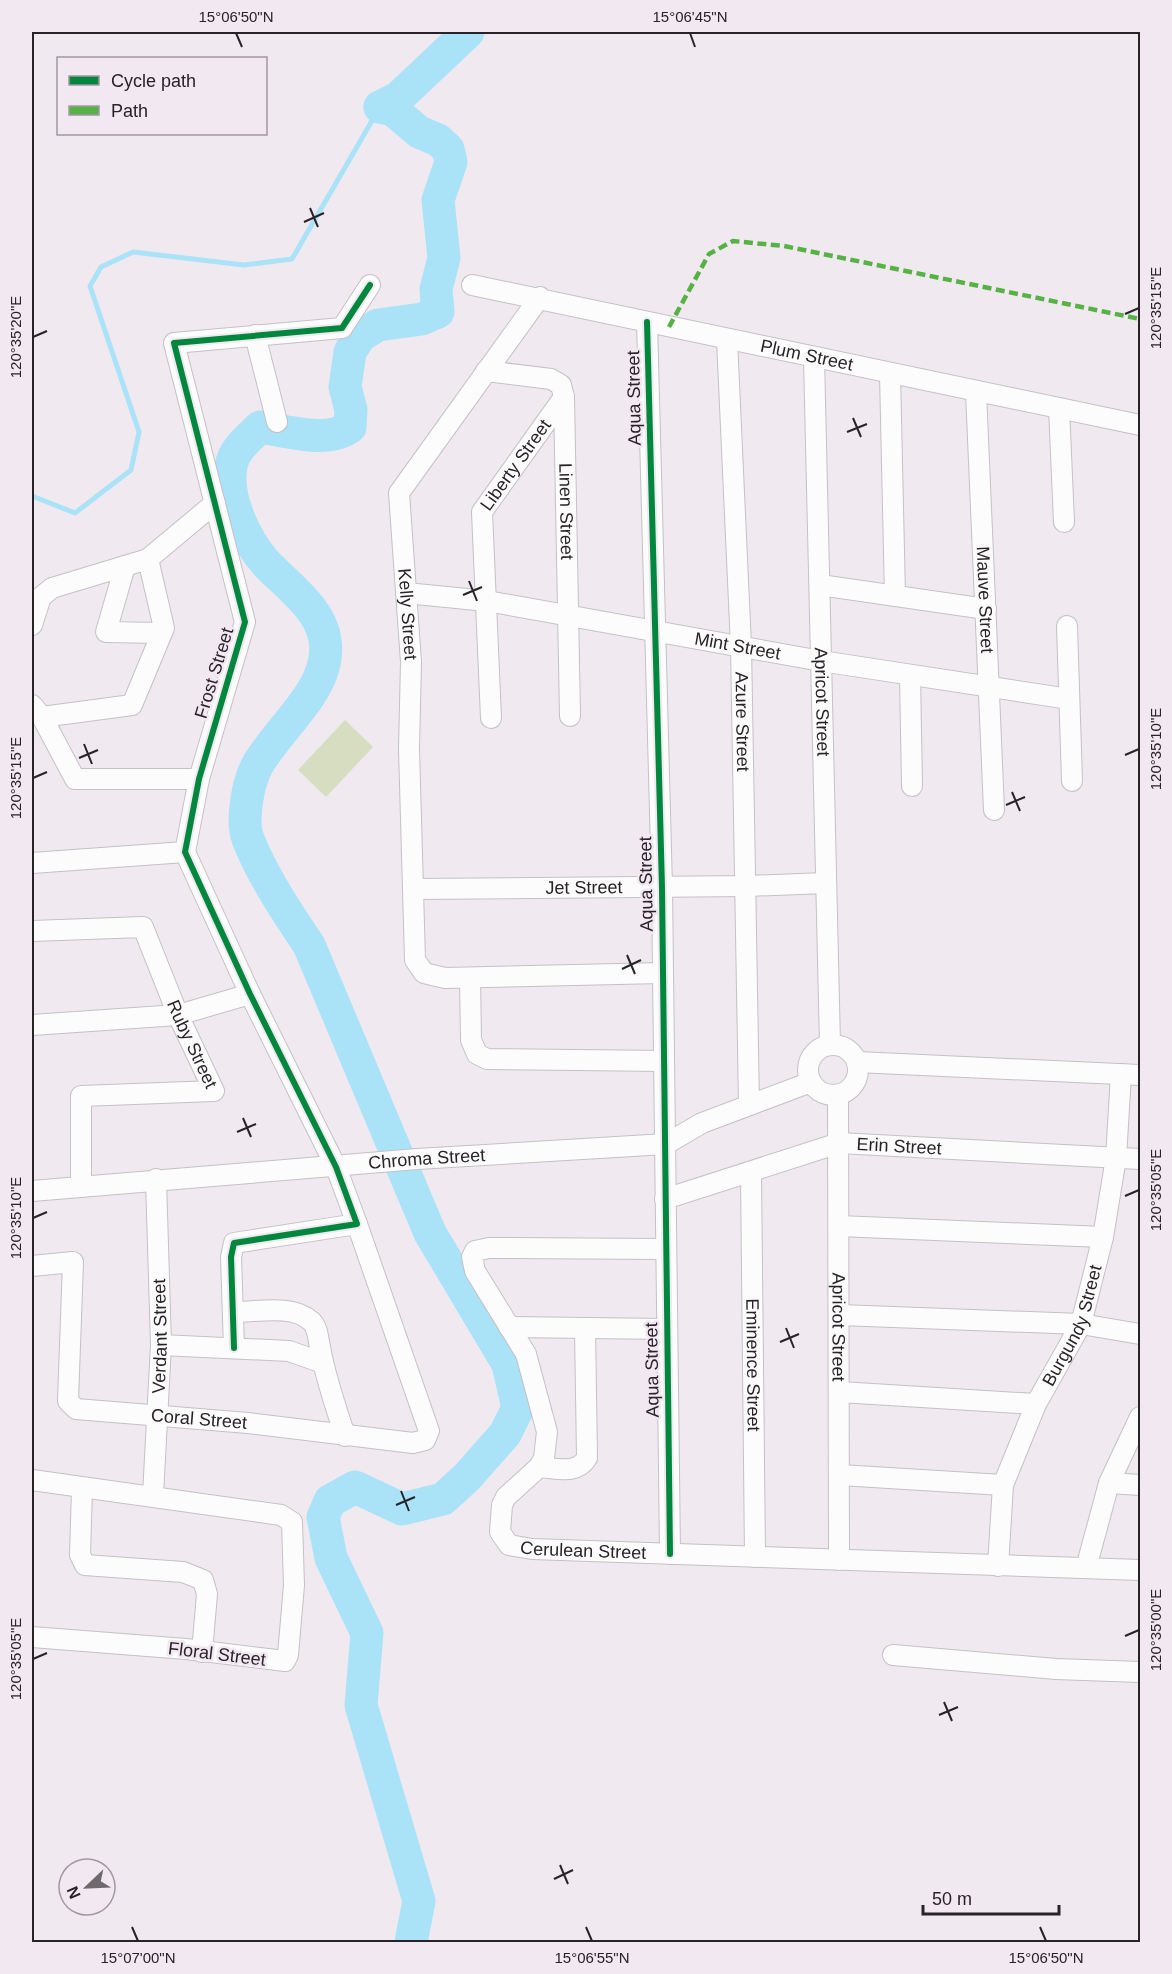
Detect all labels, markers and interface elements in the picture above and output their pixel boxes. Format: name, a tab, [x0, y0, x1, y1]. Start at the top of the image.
text: 15°06'50"N	[198, 8, 274, 25]
text: 15°06'45"N	[652, 8, 728, 25]
legend	[57, 57, 267, 135]
text: Cycle path	[111, 71, 196, 91]
text: Path	[111, 101, 148, 121]
text: 120°35'15"E	[1147, 267, 1164, 349]
text: 120°35'20"E	[7, 296, 24, 378]
street label: Plum Street	[759, 336, 855, 375]
street label: Aqua Street	[623, 350, 645, 446]
street label: Liberty Street	[476, 416, 555, 514]
street label: Linen Street	[555, 463, 577, 560]
street label: Mauve Street	[973, 546, 997, 654]
street label: Kelly Street	[394, 568, 421, 661]
street label: Frost Street	[191, 625, 237, 721]
street label: Mint Street	[693, 628, 782, 664]
street label: Apricot Street	[811, 647, 833, 757]
street label: Azure Street	[731, 671, 753, 772]
text: 120°35'10"E	[1147, 708, 1164, 790]
text: 120°35'15"E	[7, 737, 24, 819]
street label: Aqua Street	[635, 836, 657, 932]
street label: Jet Street	[545, 877, 623, 898]
street label: Ruby Street	[163, 997, 221, 1091]
street label: Erin Street	[856, 1134, 942, 1158]
street label: Chroma Street	[367, 1145, 486, 1173]
text: 120°35'05"E	[1147, 1149, 1164, 1231]
text: 120°35'10"E	[7, 1177, 24, 1259]
street label: Burgundy Street	[1038, 1263, 1106, 1389]
street label: Apricot Street	[828, 1272, 849, 1382]
street label: Verdant Street	[148, 1278, 171, 1394]
street label: Eminence Street	[742, 1298, 764, 1432]
street label: Aqua Street	[641, 1322, 663, 1418]
street label: Coral Street	[150, 1405, 248, 1433]
street label: Cerulean Street	[519, 1537, 647, 1563]
text: 120°35'00"E	[1147, 1589, 1164, 1671]
text: 120°35'05"E	[7, 1618, 24, 1700]
street label: Floral Street	[167, 1638, 267, 1670]
north arrow	[57, 1857, 117, 1917]
scale bar	[923, 1878, 1060, 1916]
text: N	[64, 1884, 84, 1901]
text: 50 m	[932, 1889, 972, 1909]
text: 15°07'00"N	[100, 1949, 176, 1966]
text: 15°06'55"N	[554, 1949, 630, 1966]
text: 15°06'50"N	[1008, 1949, 1084, 1966]

